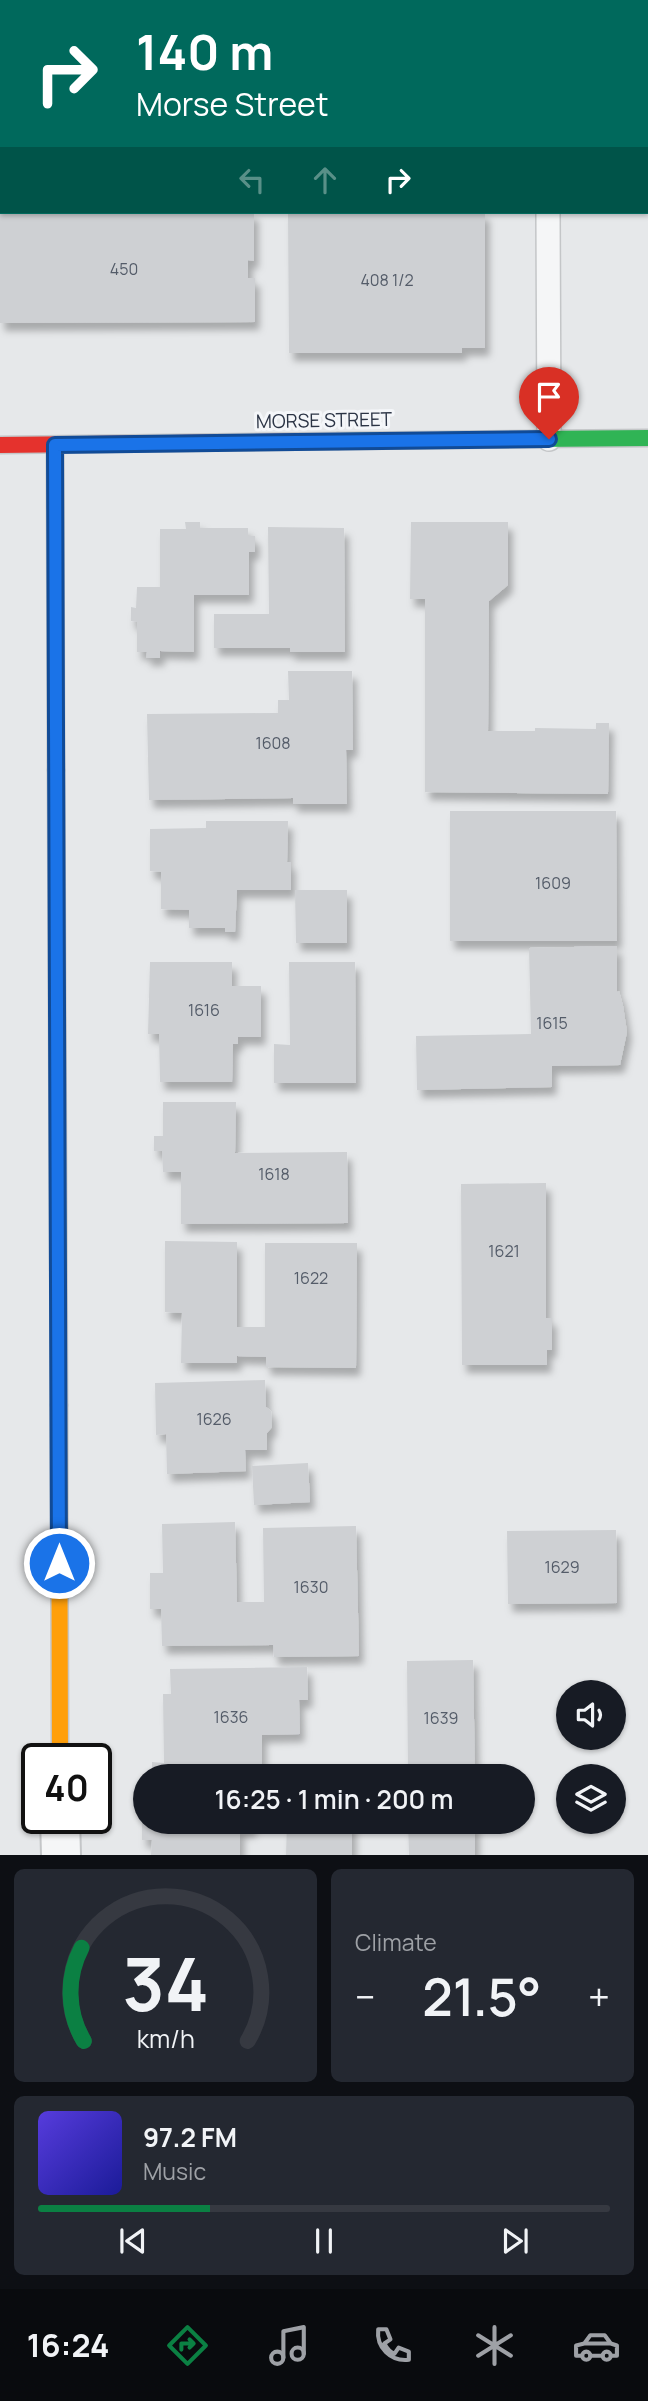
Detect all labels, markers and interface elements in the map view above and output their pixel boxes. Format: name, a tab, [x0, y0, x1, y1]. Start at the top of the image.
text: 140 m	[136, 18, 273, 85]
icon: right	[21, 28, 112, 119]
text: Morse Street	[136, 82, 329, 126]
icon: left	[233, 161, 271, 199]
icon: ahead	[306, 161, 344, 199]
icon: right	[379, 161, 417, 199]
house number: 450	[110, 258, 138, 280]
house number: 408 1/2	[360, 269, 414, 291]
pin	[519, 367, 579, 439]
icon: arrive	[530, 378, 568, 416]
street label: MORSE STREET	[256, 406, 393, 434]
house number: 1608	[255, 732, 291, 754]
house number: 1609	[535, 872, 571, 894]
house number: 1616	[188, 999, 220, 1021]
house number: 1615	[536, 1012, 568, 1034]
house number: 1618	[258, 1163, 290, 1185]
house number: 1621	[488, 1240, 520, 1262]
house number: 1622	[294, 1267, 328, 1289]
house number: 1626	[196, 1408, 232, 1430]
position arrow	[22, 1526, 96, 1600]
house number: 1629	[544, 1556, 580, 1578]
house number: 1630	[294, 1576, 328, 1598]
map controls	[556, 1680, 626, 1834]
button: sound	[556, 1680, 626, 1750]
house number: 1636	[214, 1706, 248, 1728]
house number: 1639	[424, 1707, 458, 1729]
speed limit sign: 40	[21, 1743, 112, 1834]
button: layers	[556, 1764, 626, 1834]
text: 16:25 · 1 min · 200 m	[215, 1781, 453, 1817]
text: Climate	[355, 1926, 437, 1958]
text: 34	[122, 1934, 209, 2034]
text: 21.5°	[422, 1961, 541, 2032]
text: −	[355, 1970, 376, 2022]
text: +	[588, 1970, 610, 2022]
text: km/h	[136, 2021, 195, 2056]
text: 97.2 FM	[143, 2119, 237, 2155]
text: Music	[143, 2155, 206, 2187]
icon: previous	[114, 2222, 152, 2260]
icon: pause	[305, 2222, 343, 2260]
icon: next	[496, 2222, 534, 2260]
icon: directions	[163, 2321, 212, 2370]
icon: music	[265, 2321, 314, 2370]
icon: phone	[368, 2321, 417, 2370]
icon: climate	[470, 2321, 519, 2370]
icon: car	[572, 2321, 621, 2370]
text: 16:24	[27, 2323, 109, 2367]

